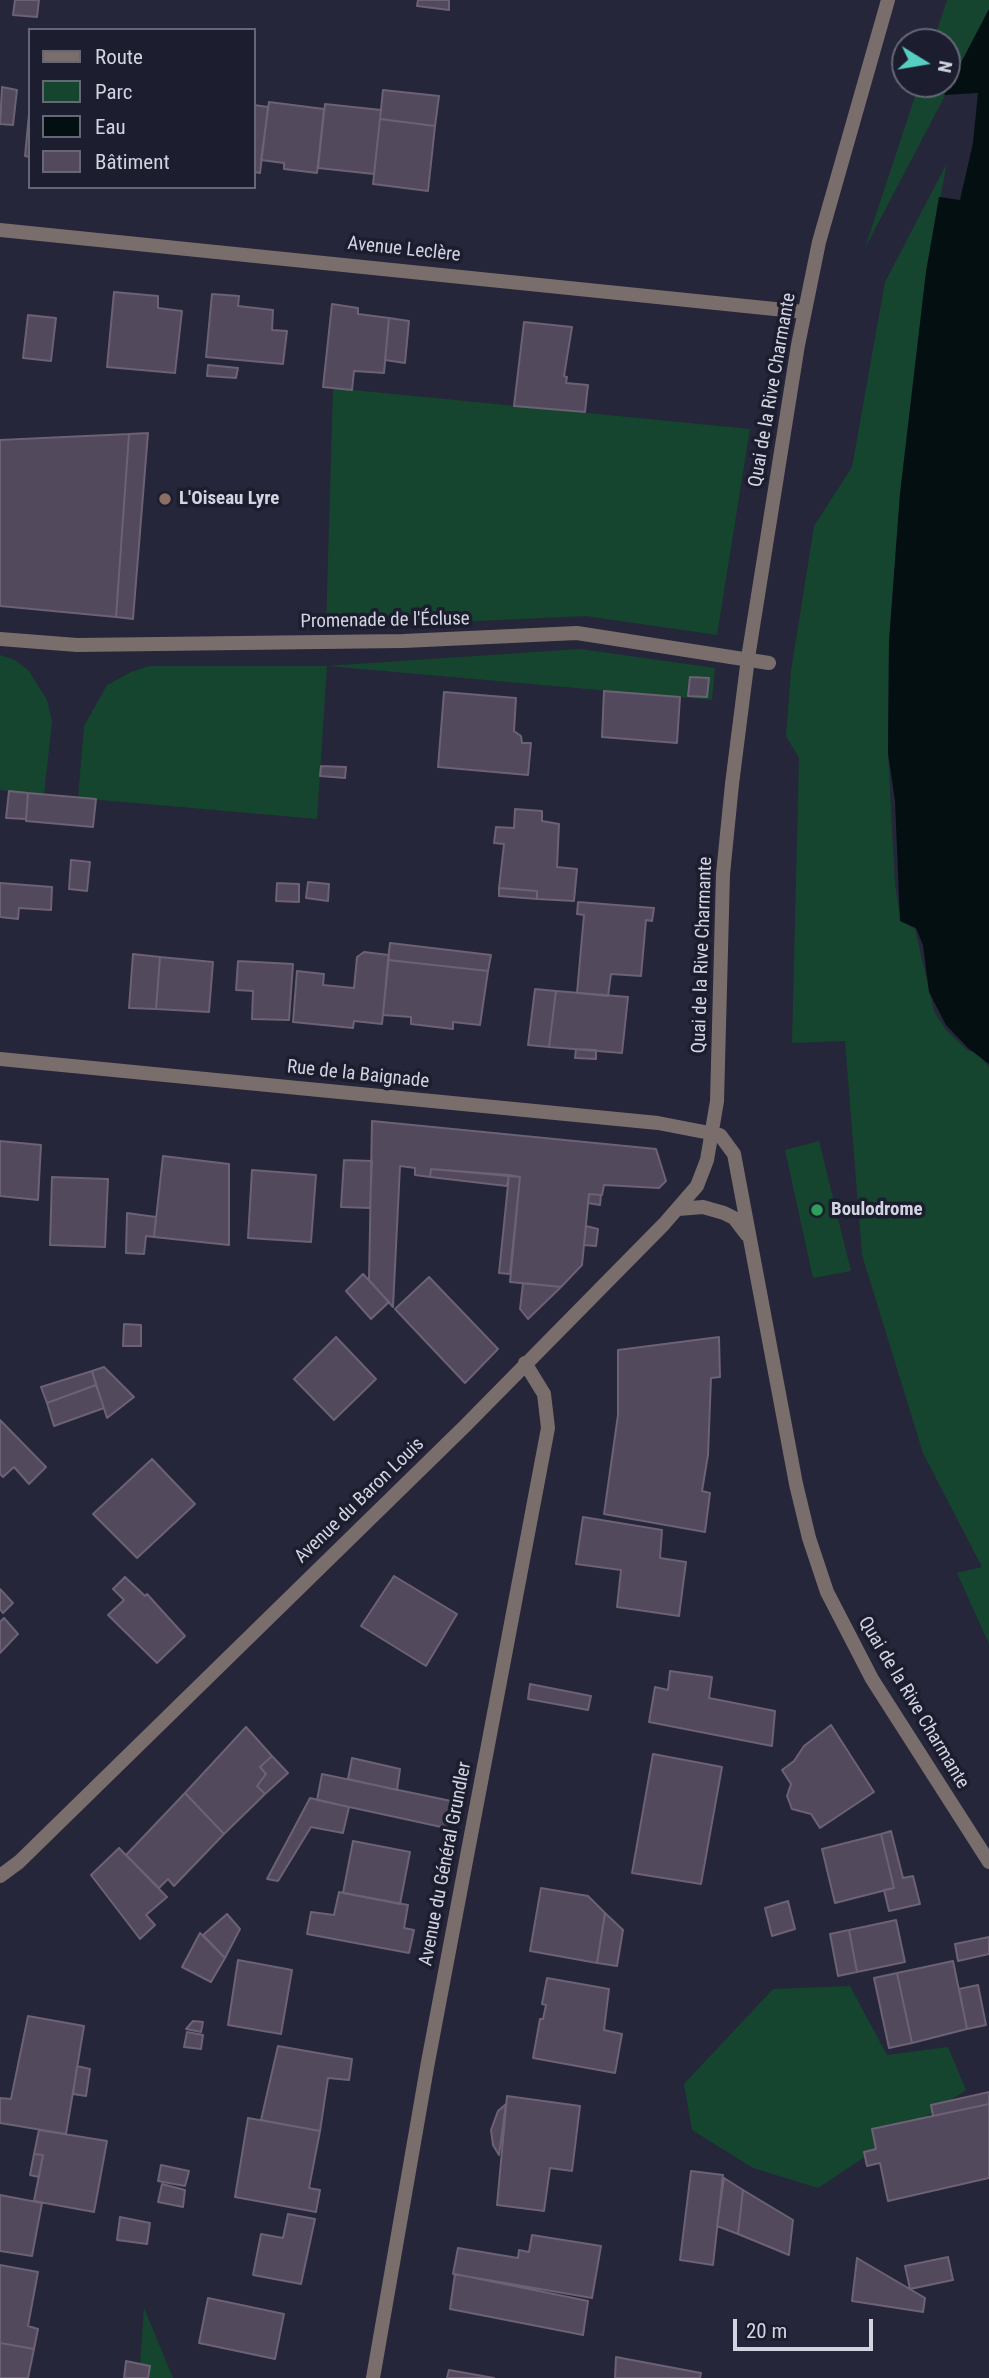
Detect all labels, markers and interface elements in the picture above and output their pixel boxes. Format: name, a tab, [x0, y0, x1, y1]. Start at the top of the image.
legend	[28, 28, 256, 189]
north arrow	[891, 28, 961, 98]
text: Route	[95, 45, 143, 69]
text: N	[933, 59, 958, 75]
text: Parc	[95, 80, 133, 104]
text: Eau	[95, 115, 126, 139]
text: Bâtiment	[95, 150, 170, 174]
street label: Avenue Leclère	[346, 233, 462, 267]
street label: Quai de la Rive Charmante	[745, 291, 801, 489]
place label: L'Oiseau Lyre	[179, 488, 279, 510]
marker: L'Oiseau Lyre	[157, 491, 173, 507]
street label: Promenade de l'Écluse	[300, 608, 470, 634]
street label: Quai de la Rive Charmante	[688, 856, 718, 1054]
street label: Rue de la Baignade	[286, 1056, 430, 1094]
place label: Boulodrome	[831, 1199, 923, 1221]
marker: Boulodrome	[809, 1202, 825, 1218]
street label: Avenue du Baron Louis	[291, 1433, 429, 1569]
street label: Quai de la Rive Charmante	[853, 1613, 973, 1793]
street label: Avenue du Général Grundler	[415, 1760, 477, 1968]
scale bar	[737, 2304, 877, 2348]
text: 20 m	[746, 2319, 787, 2343]

